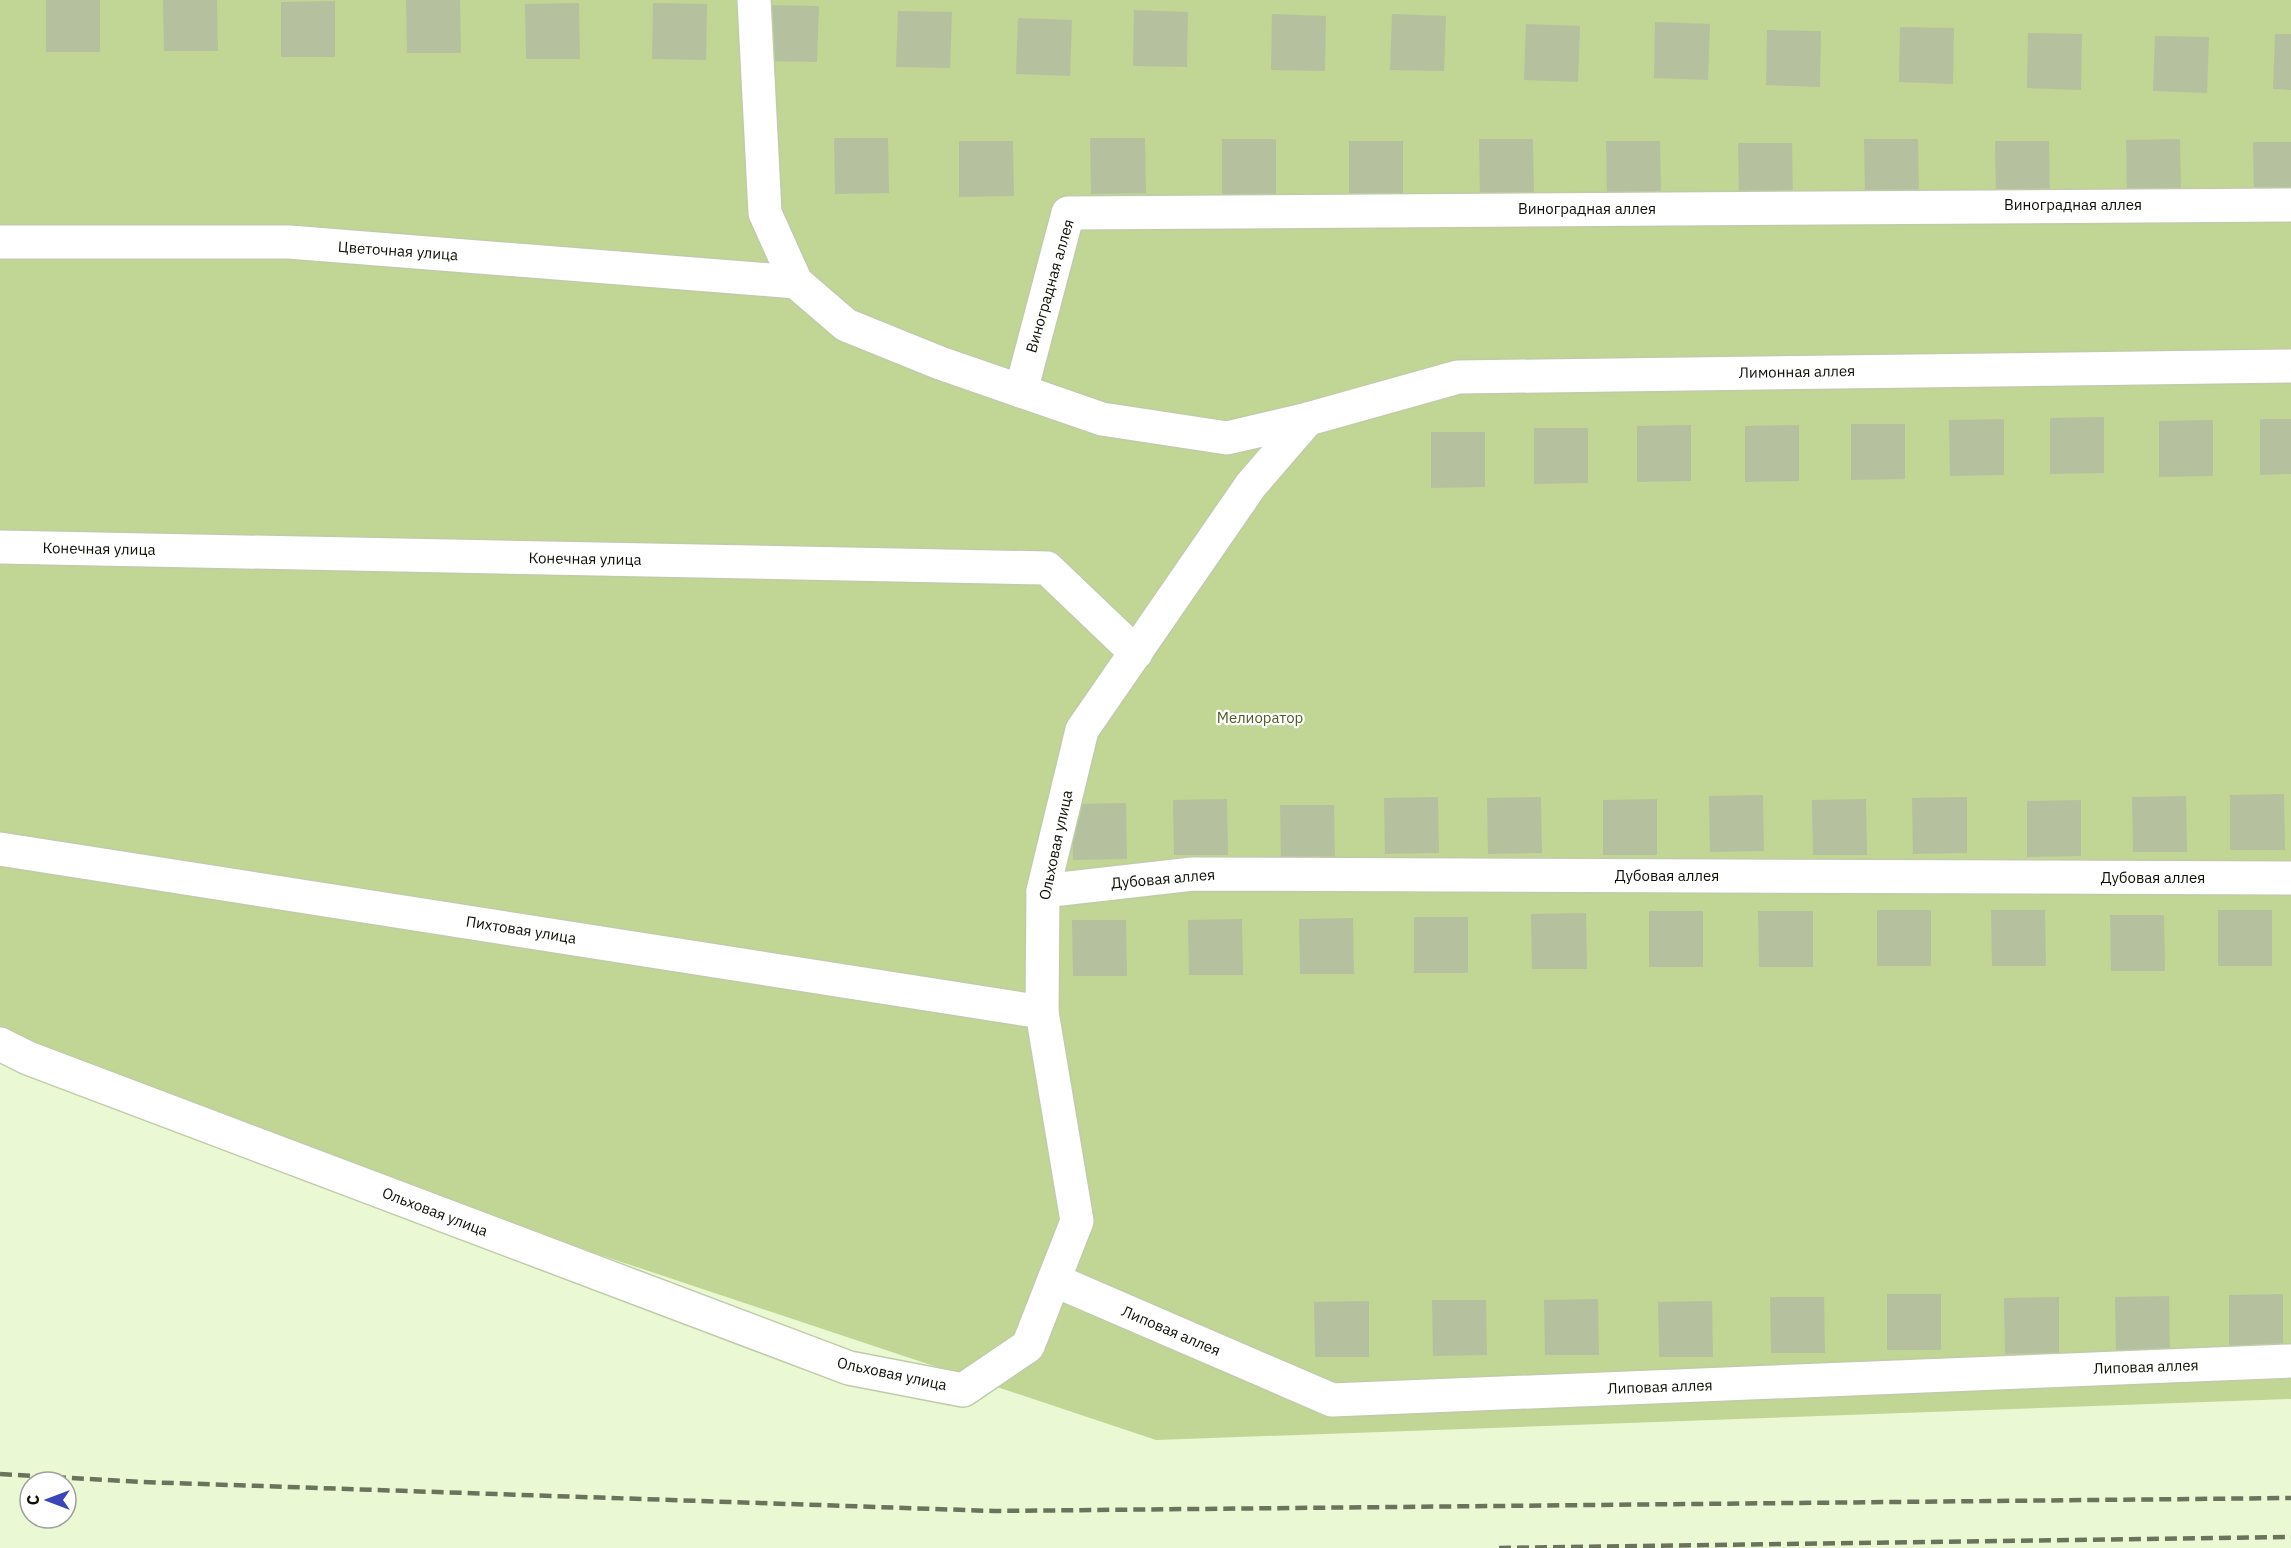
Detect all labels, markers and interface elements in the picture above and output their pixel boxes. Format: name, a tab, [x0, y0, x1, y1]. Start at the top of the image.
street label: Виноградная аллея	[2004, 195, 2142, 214]
street label: Виноградная аллея	[1518, 199, 1656, 218]
street label: Виноградная аллея	[1021, 217, 1078, 355]
street label: Цветочная улица	[337, 237, 459, 264]
street label: Лимонная аллея	[1739, 361, 1855, 382]
street label: Конечная улица	[42, 538, 156, 559]
street label: Конечная улица	[528, 548, 642, 569]
park label: Мелиоратор	[1217, 708, 1303, 727]
street label: Ольховая улица	[1035, 788, 1076, 902]
street label: Дубовая аллея	[1110, 864, 1216, 893]
street label: Дубовая аллея	[1615, 866, 1719, 885]
street label: Дубовая аллея	[2101, 868, 2205, 887]
street label: Пихтовая улица	[465, 911, 578, 948]
street label: Ольховая улица	[380, 1183, 491, 1240]
street label: Липовая аллея	[1119, 1301, 1223, 1360]
street label: Ольховая улица	[835, 1353, 949, 1394]
street label: Липовая аллея	[2093, 1355, 2199, 1378]
street label: Липовая аллея	[1607, 1375, 1713, 1398]
north arrow	[18, 1470, 78, 1530]
text: С	[23, 1495, 43, 1505]

